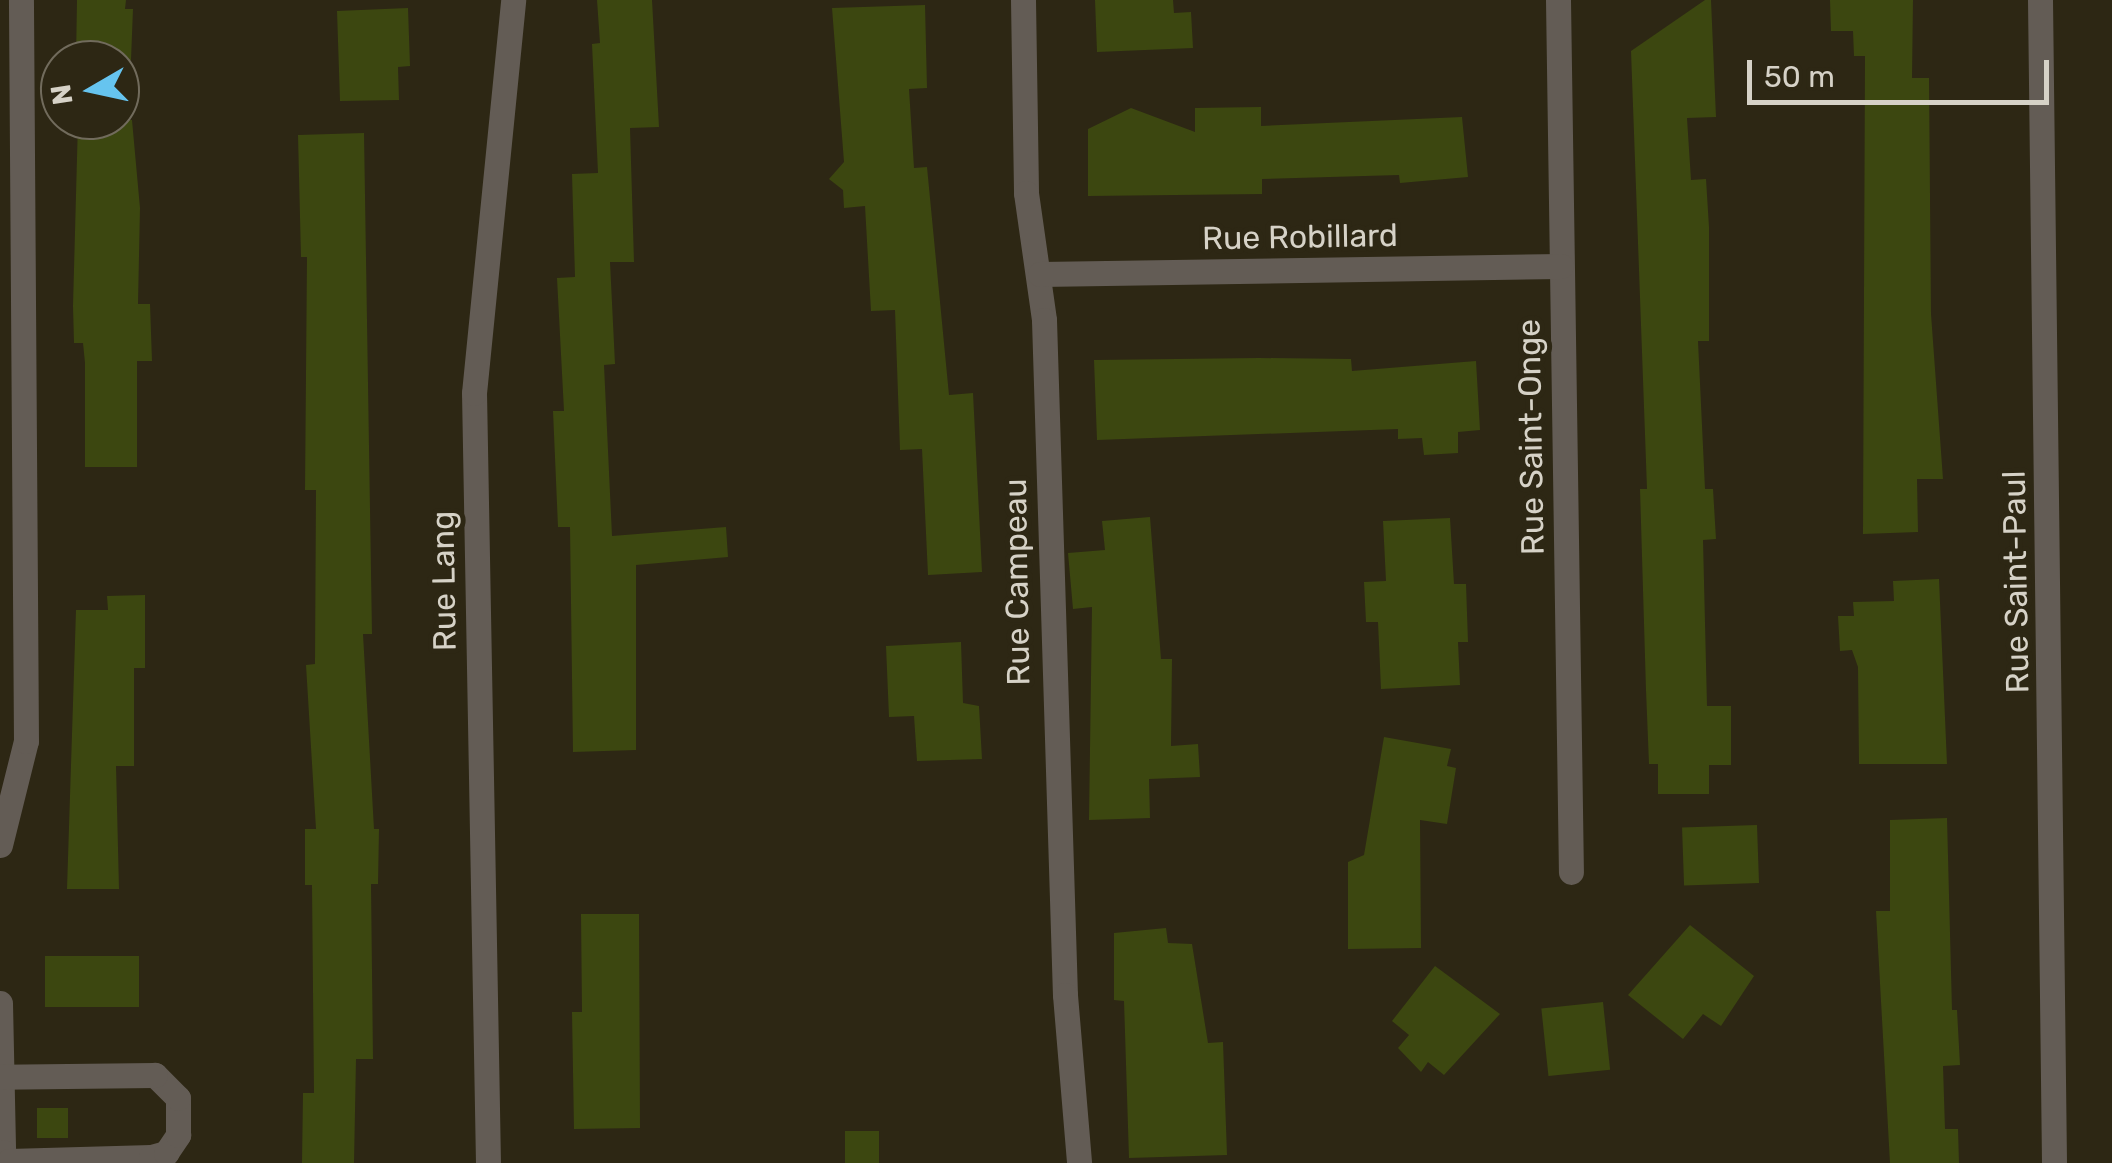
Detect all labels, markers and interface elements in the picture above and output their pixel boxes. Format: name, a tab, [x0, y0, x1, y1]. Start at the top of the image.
north arrow	[40, 40, 140, 140]
scale bar	[1752, 40, 2054, 102]
text: 50 m	[1764, 59, 1835, 95]
text: N	[44, 82, 80, 107]
street label: Rue Robillard	[1202, 216, 1398, 258]
street label: Rue Saint-Onge	[1510, 319, 1552, 555]
street label: Rue Saint-Paul	[1995, 470, 2037, 694]
street label: Rue Campeau	[996, 478, 1038, 686]
street label: Rue Lang	[424, 511, 464, 651]

